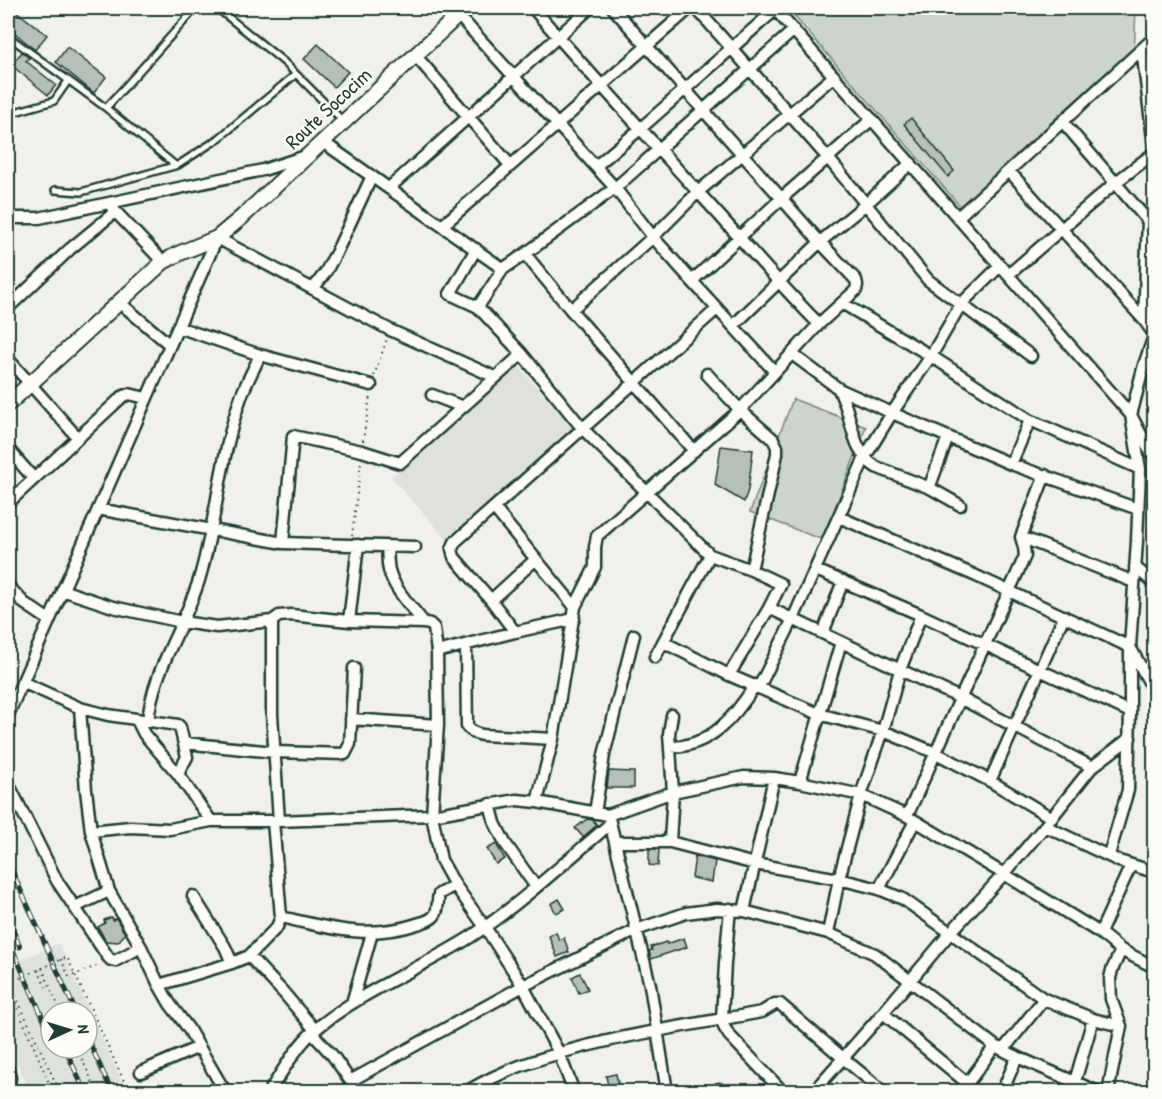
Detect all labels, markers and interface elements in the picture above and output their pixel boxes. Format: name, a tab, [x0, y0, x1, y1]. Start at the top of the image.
street label: Route Sococim	[278, 60, 378, 156]
north arrow	[39, 1000, 99, 1060]
text: N	[73, 1024, 95, 1034]

